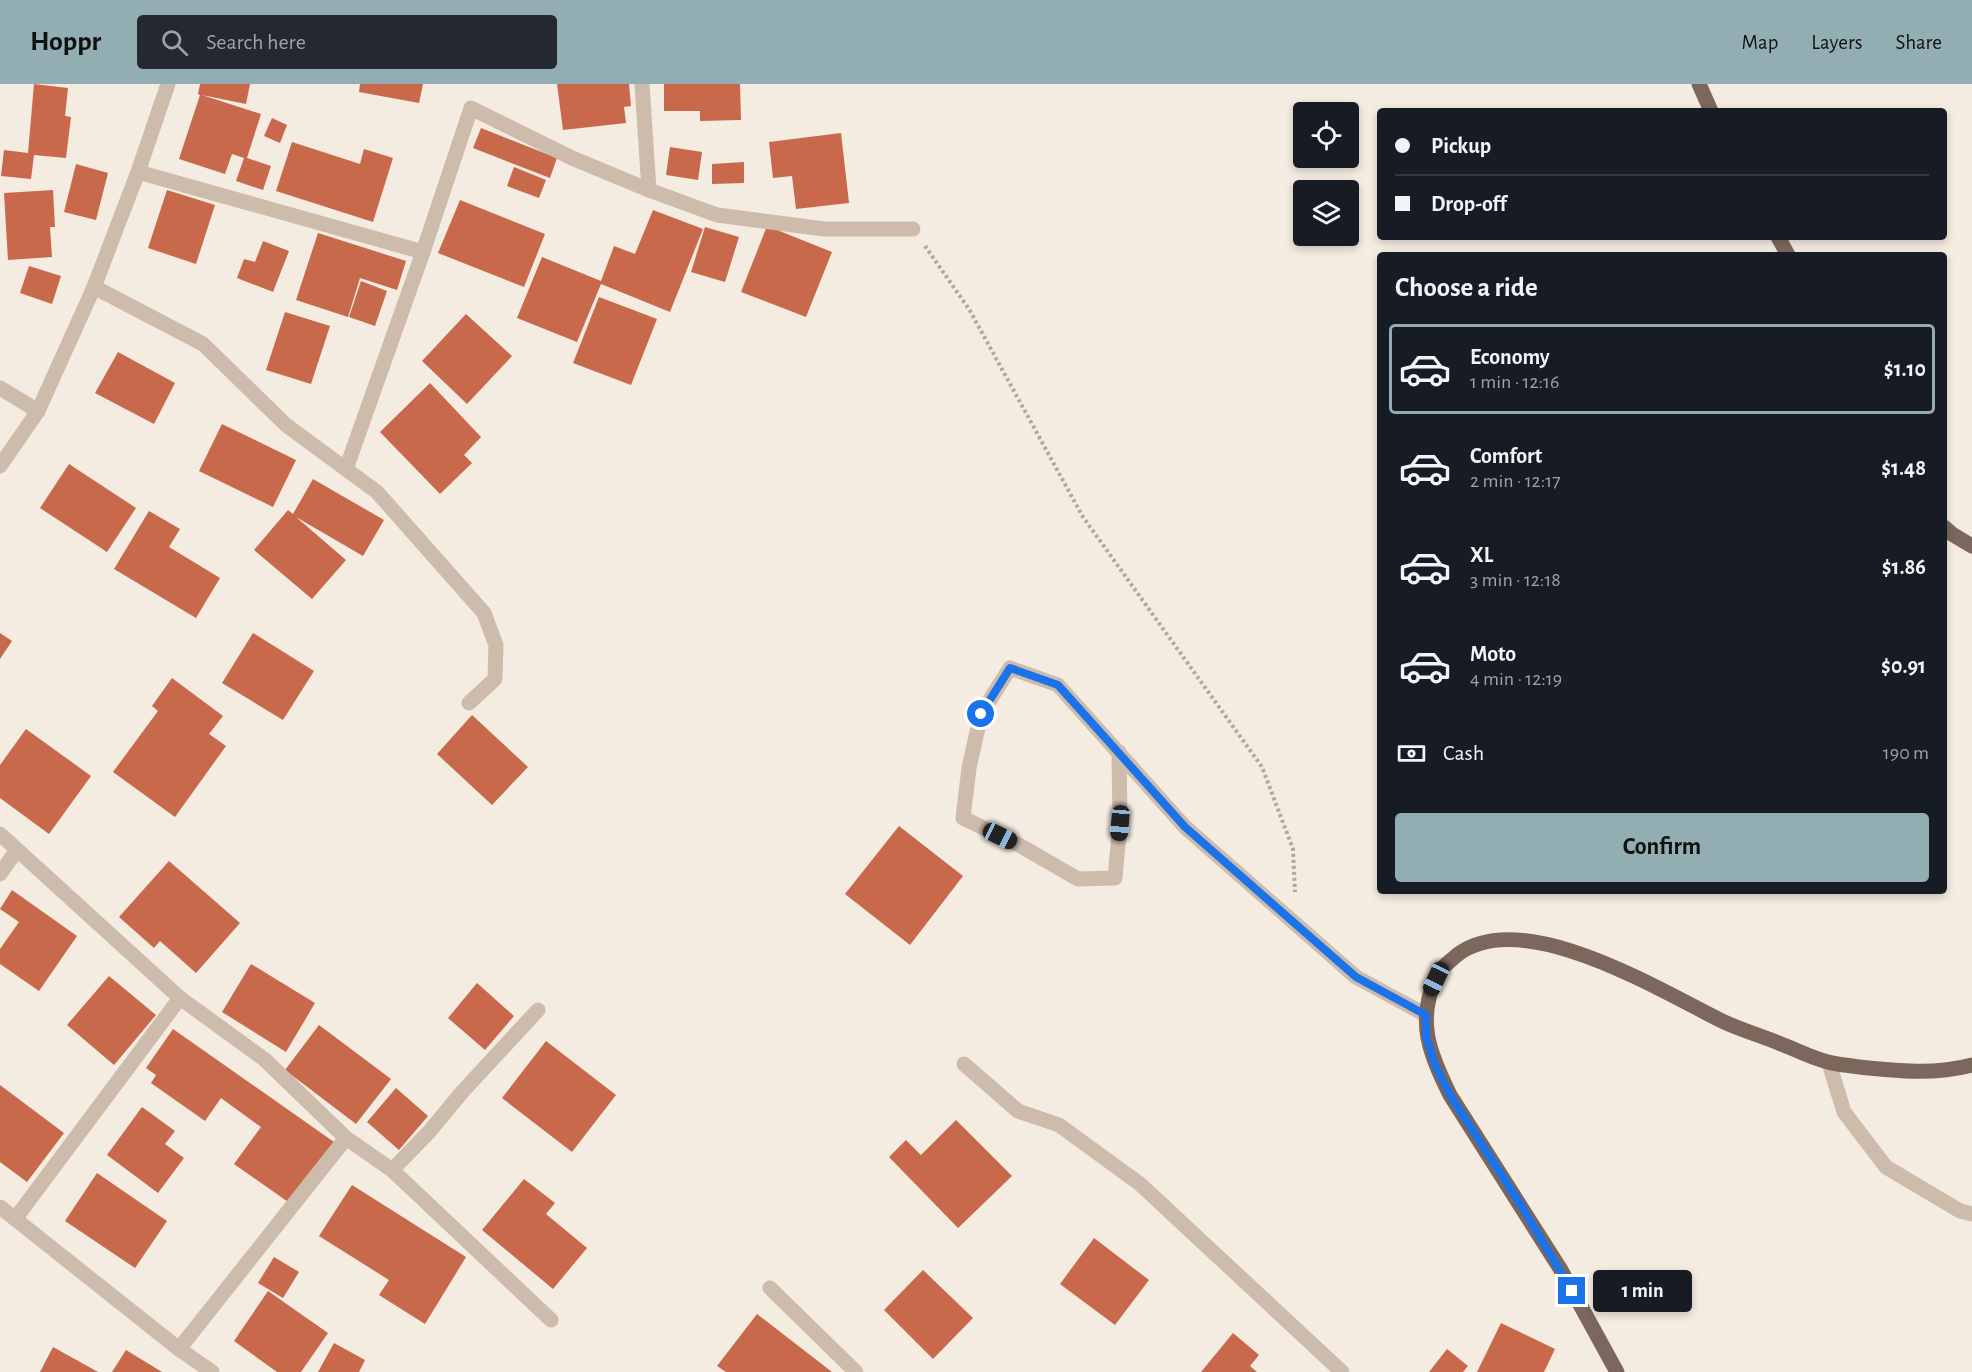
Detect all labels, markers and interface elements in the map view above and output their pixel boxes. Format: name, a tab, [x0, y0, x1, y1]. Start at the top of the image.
search box	[137, 15, 557, 69]
icon: search	[158, 26, 191, 59]
text: Hoppr	[30, 28, 101, 56]
text: Search here	[206, 31, 306, 53]
text: Map	[1742, 32, 1778, 53]
text: Layers	[1811, 32, 1862, 53]
text: Share	[1895, 32, 1942, 53]
map controls	[1293, 102, 1359, 246]
button: locate	[1293, 102, 1359, 168]
text: Pickup	[1431, 135, 1491, 157]
button: layers	[1293, 180, 1359, 246]
text: Drop-off	[1431, 193, 1507, 215]
text: Choose a ride	[1395, 274, 1538, 301]
icon: car	[1398, 342, 1452, 396]
text: Economy	[1470, 346, 1550, 368]
text: $1.10	[1884, 358, 1926, 380]
text: 1 min · 12:16	[1470, 372, 1559, 392]
icon: car	[1398, 441, 1452, 495]
text: Comfort	[1470, 445, 1542, 467]
text: $1.48	[1881, 457, 1926, 479]
text: 2 min · 12:17	[1470, 471, 1561, 491]
icon: car	[1398, 540, 1452, 594]
text: XL	[1470, 544, 1493, 566]
text: $1.86	[1882, 556, 1926, 578]
text: 3 min · 12:18	[1470, 570, 1561, 590]
icon: car	[1398, 639, 1452, 693]
text: Moto	[1470, 643, 1516, 665]
text: $0.91	[1881, 655, 1926, 677]
text: 4 min · 12:19	[1470, 669, 1562, 689]
route start	[967, 700, 994, 727]
icon: cash	[1395, 737, 1428, 770]
text: Cash	[1443, 742, 1484, 764]
text: 190 m	[1883, 743, 1929, 763]
car	[1109, 804, 1131, 842]
button: Confirm	[1395, 813, 1929, 882]
car	[980, 820, 1020, 852]
car	[1420, 959, 1452, 999]
callout: 1 min	[1593, 1270, 1692, 1312]
route end	[1558, 1277, 1585, 1304]
text: 1 min	[1621, 1281, 1664, 1301]

